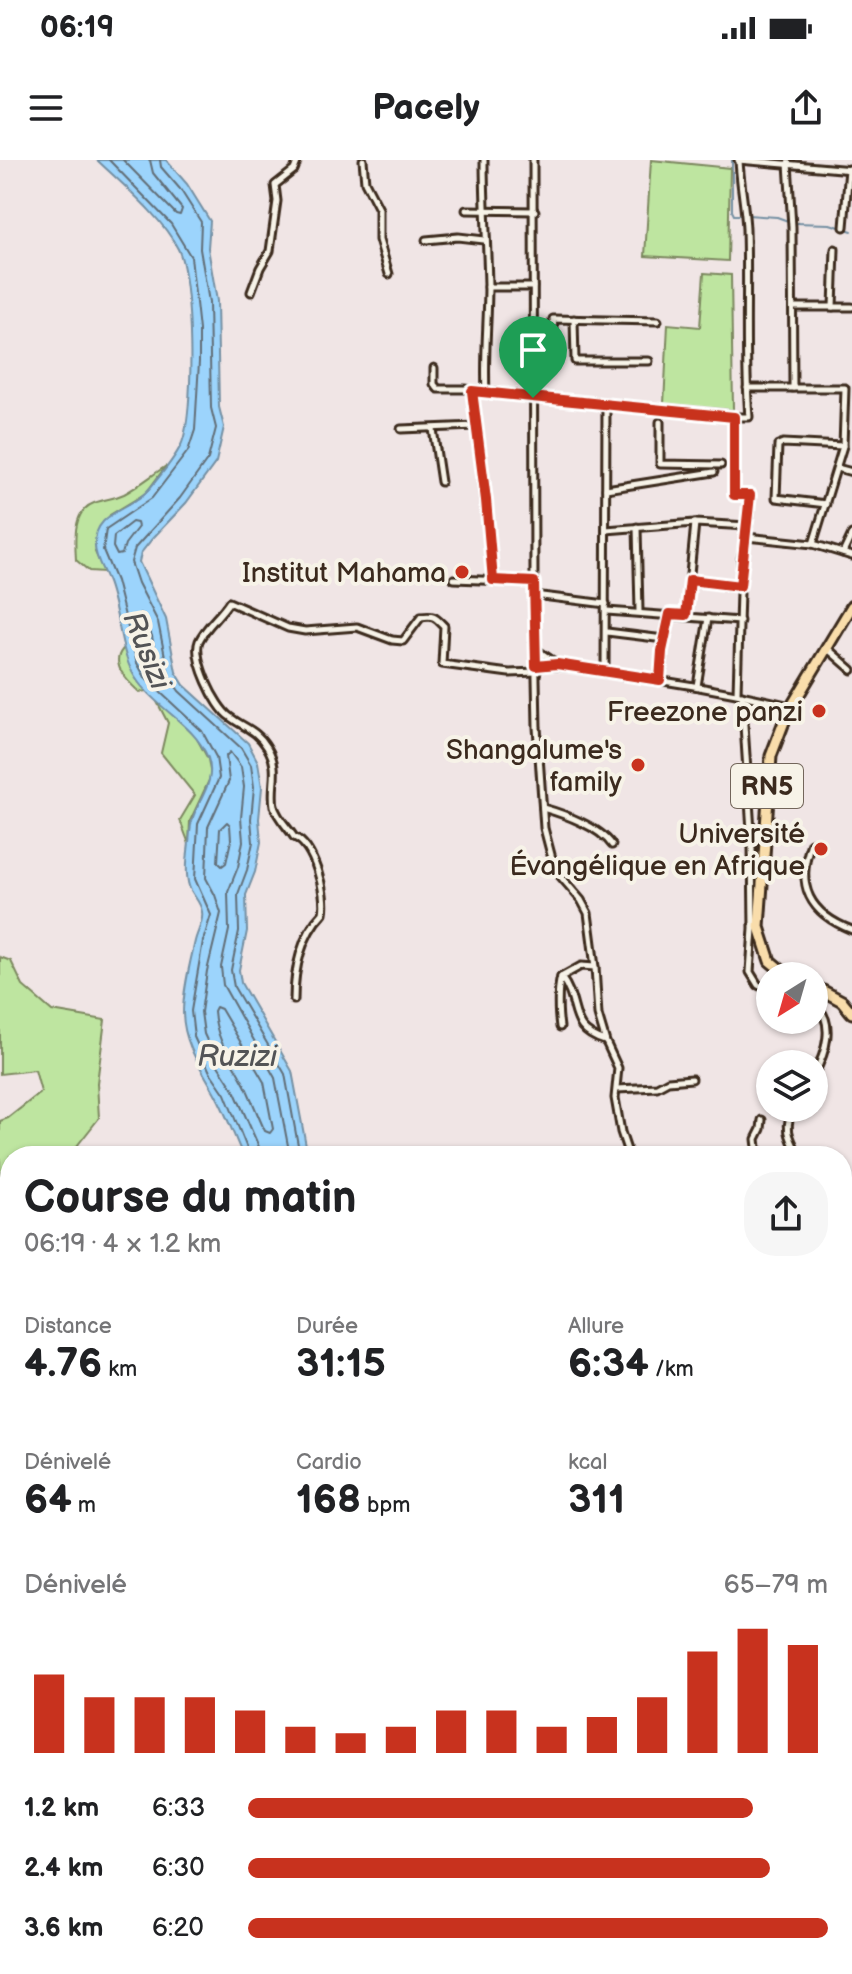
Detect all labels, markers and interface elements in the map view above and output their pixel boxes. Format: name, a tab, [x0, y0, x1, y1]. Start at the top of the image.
text: 06:19	[40, 10, 114, 46]
icon: menu	[24, 86, 68, 130]
icon: share	[784, 86, 828, 130]
text: Pacely	[372, 87, 480, 130]
pin	[499, 316, 567, 398]
icon: arrive	[511, 328, 555, 372]
place label: Institut Mahama	[242, 557, 446, 590]
marker: Institut Mahama	[453, 563, 471, 581]
water label: Rusizi	[114, 606, 178, 696]
place label: Freezone panzi	[607, 696, 803, 729]
marker: Freezone panzi	[810, 702, 828, 720]
place label: Shangalume's family	[446, 734, 622, 799]
marker: Shangalume's family	[629, 756, 647, 774]
road number: RN5	[731, 764, 803, 808]
place label: Université Évangélique en Afrique	[509, 818, 805, 883]
marker: Université Évangélique en Afrique	[812, 840, 830, 858]
north arrow	[756, 962, 828, 1034]
map controls	[756, 962, 828, 1122]
water label: Ruzizi	[197, 1039, 278, 1075]
button: layers	[756, 1050, 828, 1122]
text: Course du matin	[24, 1172, 356, 1225]
button: share	[744, 1172, 828, 1256]
text: 06:19 · 4 × 1.2 km	[24, 1229, 221, 1260]
text: Distance	[24, 1313, 112, 1340]
text: Durée	[296, 1313, 358, 1340]
text: Allure	[568, 1313, 624, 1340]
text: 4.76	[24, 1340, 102, 1388]
text: 31:15	[296, 1340, 386, 1388]
text: 6:34	[568, 1340, 649, 1388]
text: km	[102, 1356, 137, 1383]
text: /km	[649, 1356, 694, 1383]
text: Dénivelé	[24, 1449, 111, 1476]
text: Cardio	[296, 1449, 362, 1476]
text: kcal	[568, 1449, 607, 1476]
text: 64	[24, 1476, 72, 1524]
text: 168	[296, 1476, 361, 1524]
text: 311	[568, 1476, 625, 1524]
text: m	[72, 1492, 96, 1519]
text: bpm	[361, 1492, 410, 1519]
text: Dénivelé	[24, 1570, 127, 1601]
text: 65–79 m	[724, 1570, 828, 1601]
text: 1.2 km	[24, 1793, 99, 1824]
text: 6:33	[152, 1793, 205, 1824]
text: 2.4 km	[24, 1853, 103, 1884]
text: 6:30	[152, 1853, 204, 1884]
text: 3.6 km	[24, 1913, 103, 1944]
text: 6:20	[152, 1913, 204, 1944]

